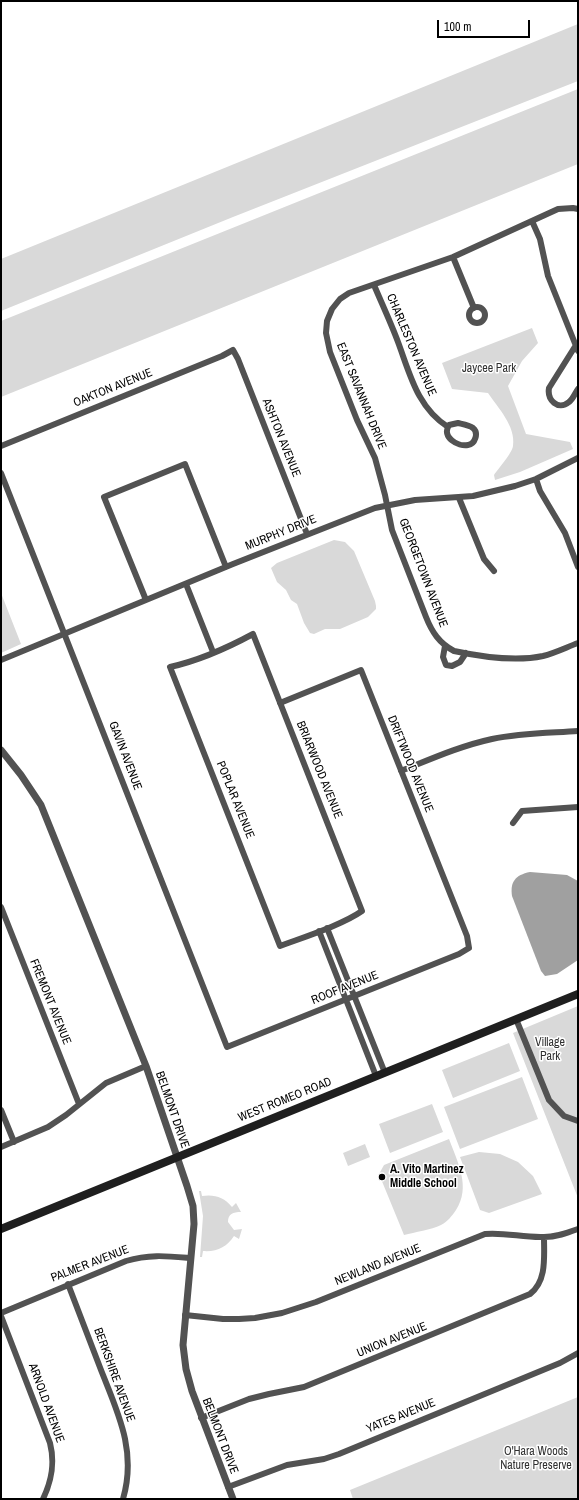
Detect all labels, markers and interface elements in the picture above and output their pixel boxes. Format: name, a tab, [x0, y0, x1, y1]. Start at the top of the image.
scale bar	[439, 12, 532, 38]
text: 100 m	[444, 19, 471, 35]
street label: CHARLESTON AVENUE	[383, 292, 439, 398]
street label: EAST SAVANNAH DRIVE	[333, 340, 389, 452]
park label: Jaycee Park	[462, 362, 516, 376]
street label: OAKTON AVENUE	[71, 366, 155, 410]
street label: ASHTON AVENUE	[259, 397, 303, 479]
street label: MURPHY DRIVE	[243, 512, 319, 554]
street label: GEORGETOWN AVENUE	[396, 516, 450, 630]
street label: DRIFTWOOD AVENUE	[384, 713, 436, 815]
street label: BRIARWOOD AVENUE	[293, 719, 345, 821]
street label: GAVIN AVENUE	[105, 720, 145, 792]
street label: POPLAR AVENUE	[213, 759, 257, 841]
street label: FREMONT AVENUE	[26, 957, 74, 1047]
street label: ROOF AVENUE	[309, 968, 381, 1008]
park label: Village Park	[535, 1036, 565, 1064]
street label: BELMONT DRIVE	[152, 1070, 192, 1150]
street label: WEST ROMEO ROAD	[236, 1075, 334, 1125]
place label: A. Vito Martinez Middle School	[390, 1163, 464, 1191]
marker: A. Vito Martinez Middle School	[377, 1172, 387, 1182]
street label: NEWLAND AVENUE	[333, 1241, 423, 1289]
street label: PALMER AVENUE	[49, 1243, 131, 1285]
street label: UNION AVENUE	[355, 1319, 429, 1361]
street label: BERKSHIRE AVENUE	[90, 1326, 138, 1424]
street label: ARNOLD AVENUE	[25, 1361, 67, 1445]
street label: BELMONT DRIVE	[199, 1396, 241, 1476]
street label: YATES AVENUE	[364, 1396, 438, 1436]
park label: O'Hara Woods Nature Preserve	[500, 1445, 572, 1473]

